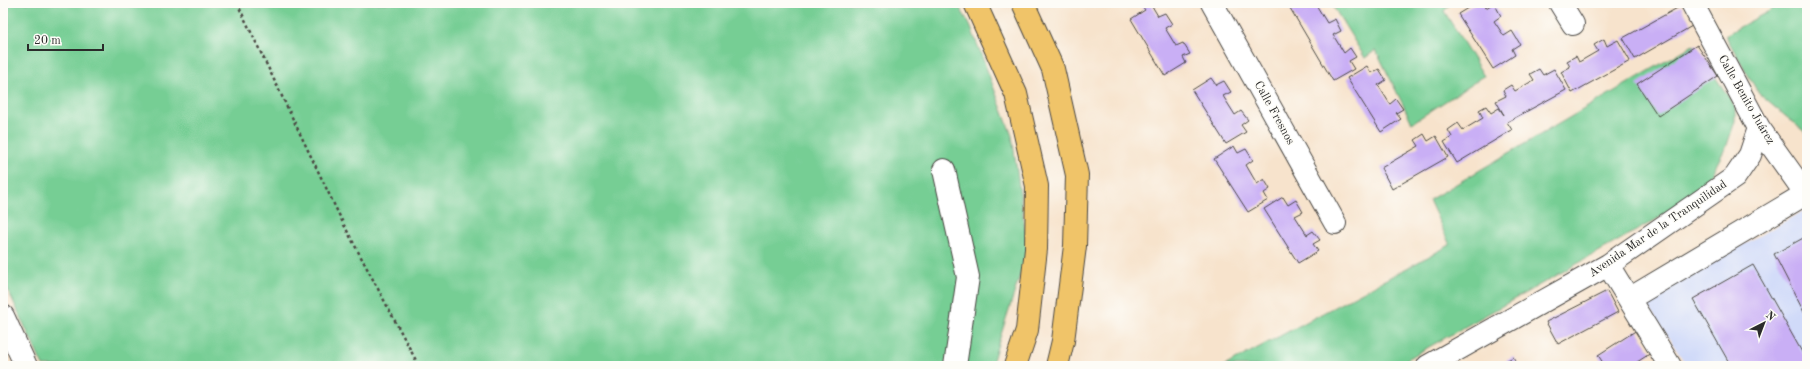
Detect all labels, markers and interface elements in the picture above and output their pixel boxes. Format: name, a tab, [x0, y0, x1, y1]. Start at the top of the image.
scale bar	[28, 26, 103, 52]
text: 20 m	[34, 35, 61, 47]
street label: Calle Benito Juárez	[1716, 53, 1776, 147]
street label: Calle Fresnos	[1252, 79, 1296, 147]
street label: Avenida Mar de la Tranquilidad	[1587, 178, 1729, 280]
north arrow	[1744, 303, 1784, 343]
text: N	[1763, 310, 1777, 324]

